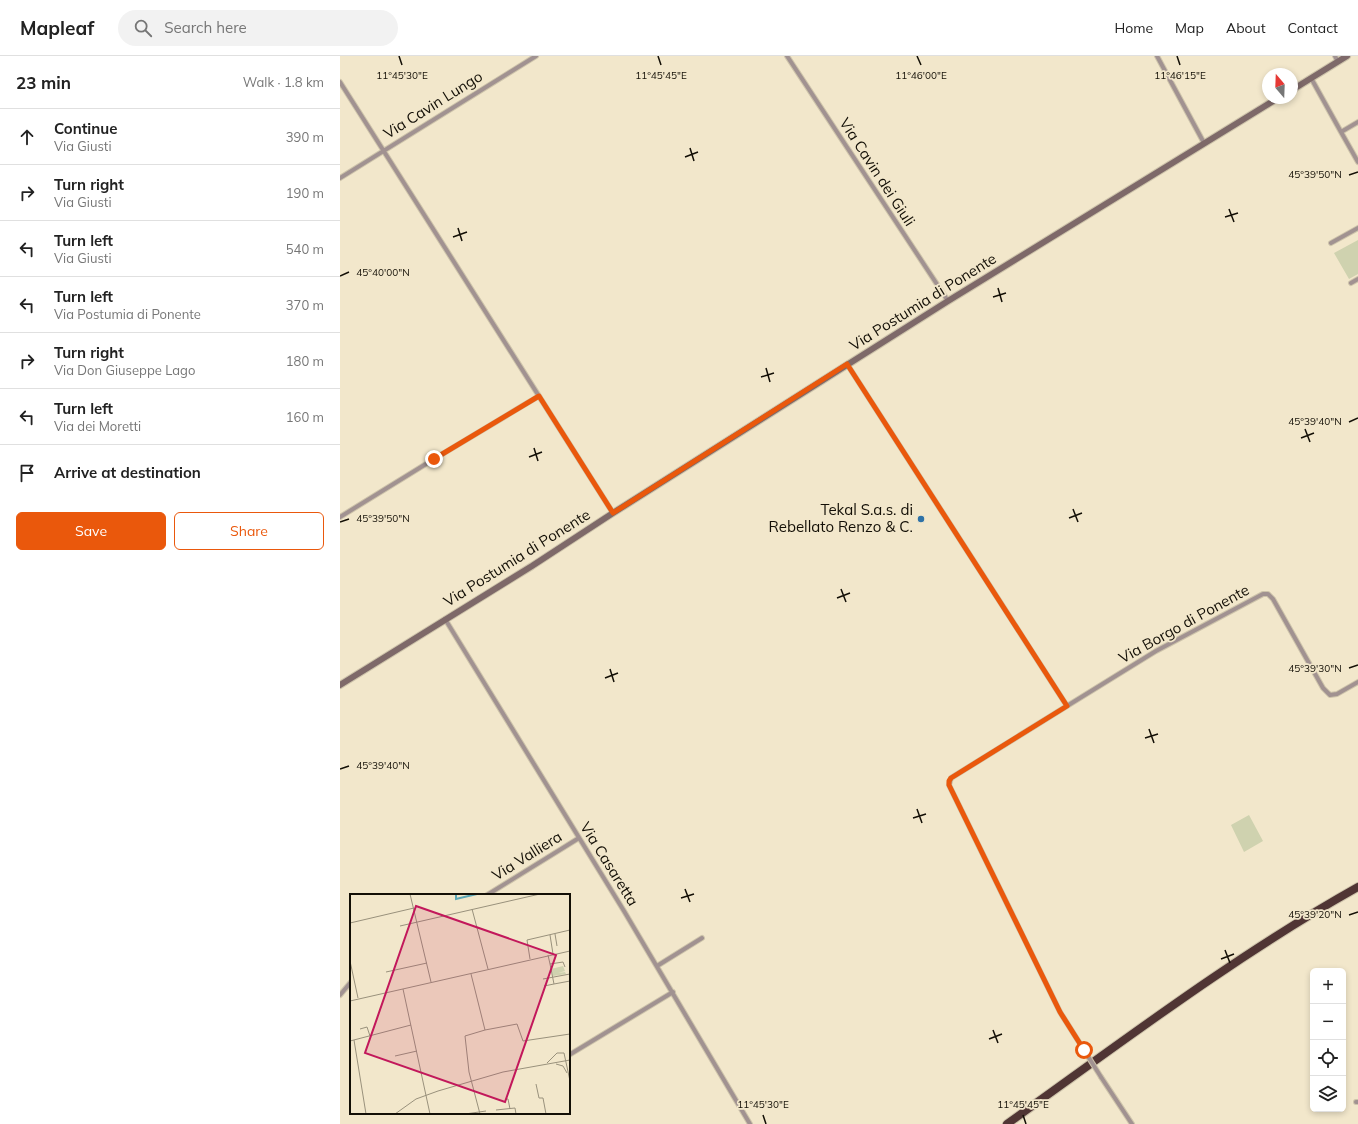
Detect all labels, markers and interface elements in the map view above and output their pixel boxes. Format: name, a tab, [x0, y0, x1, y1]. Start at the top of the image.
search box	[118, 10, 398, 46]
text: Mapleaf	[20, 16, 94, 40]
icon: search	[132, 17, 154, 39]
text: Search here	[164, 18, 247, 37]
text: Home	[1114, 19, 1153, 37]
text: Map	[1175, 19, 1204, 37]
text: About	[1226, 19, 1266, 37]
text: Contact	[1288, 19, 1338, 37]
street label: Via Cavin Lungo	[380, 67, 486, 143]
north arrow	[1262, 68, 1298, 104]
text: 11°45'30"E	[376, 69, 428, 82]
text: 11°45'45"E	[635, 69, 687, 82]
text: 11°46'00"E	[895, 69, 947, 82]
text: 11°46'15"E	[1154, 69, 1206, 82]
text: 23 min	[16, 72, 71, 93]
text: Walk · 1.8 km	[243, 74, 324, 90]
street label: Via Cavin dei Giuli	[835, 114, 919, 229]
text: Continue	[54, 119, 117, 138]
icon: ahead	[16, 126, 38, 148]
text: 390 m	[286, 129, 324, 145]
text: Via Giusti	[54, 138, 112, 154]
text: 45°39'50"N	[1288, 168, 1342, 181]
text: Turn right	[54, 175, 124, 194]
icon: right	[16, 182, 38, 204]
text: 190 m	[286, 185, 324, 201]
text: Via Giusti	[54, 194, 112, 210]
text: Turn left	[54, 231, 113, 250]
icon: left	[16, 238, 38, 260]
text: 540 m	[286, 241, 324, 257]
street label: Via Postumia di Ponente	[846, 249, 1000, 355]
text: Via Giusti	[54, 250, 112, 266]
text: 45°40'00"N	[356, 266, 410, 279]
text: Turn left	[54, 287, 113, 306]
icon: left	[16, 294, 38, 316]
text: 370 m	[286, 297, 324, 313]
text: Via Postumia di Ponente	[54, 306, 201, 322]
text: Turn right	[54, 343, 124, 362]
icon: right	[16, 350, 38, 372]
text: 180 m	[286, 353, 324, 369]
text: Via Don Giuseppe Lago	[54, 362, 195, 378]
text: Turn left	[54, 399, 113, 418]
icon: left	[16, 406, 38, 428]
text: 160 m	[286, 409, 324, 425]
text: 45°39'40"N	[1288, 415, 1342, 428]
text: Via dei Moretti	[54, 418, 141, 434]
route end	[425, 450, 443, 468]
icon: arrive	[16, 462, 38, 484]
text: Arrive at destination	[54, 463, 201, 482]
place label: Tekal S.a.s. di Rebellato Renzo & C.	[769, 500, 913, 536]
street label: Via Postumia di Ponente	[440, 505, 594, 611]
button: Save	[16, 512, 166, 550]
button: Share	[174, 512, 324, 550]
text: 45°39'50"N	[356, 512, 410, 525]
marker: Tekal S.a.s. di Rebellato Renzo & C.	[916, 514, 926, 524]
street label: Via Borgo di Ponente	[1115, 580, 1252, 667]
text: 45°39'30"N	[1288, 662, 1342, 675]
text: 45°39'40"N	[356, 759, 410, 772]
street label: Via Casaretta	[576, 818, 643, 909]
street label: Via Valliera	[488, 827, 565, 885]
inset map	[350, 894, 570, 1114]
text: 45°39'20"N	[1288, 908, 1342, 921]
map controls	[1310, 968, 1346, 1112]
button: +	[1310, 968, 1346, 1004]
button: −	[1310, 1004, 1346, 1040]
button: locate	[1310, 1040, 1346, 1076]
route start	[1075, 1041, 1093, 1059]
button: layers	[1310, 1076, 1346, 1112]
text: 11°45'30"E	[737, 1098, 789, 1111]
text: 11°45'45"E	[997, 1098, 1049, 1111]

